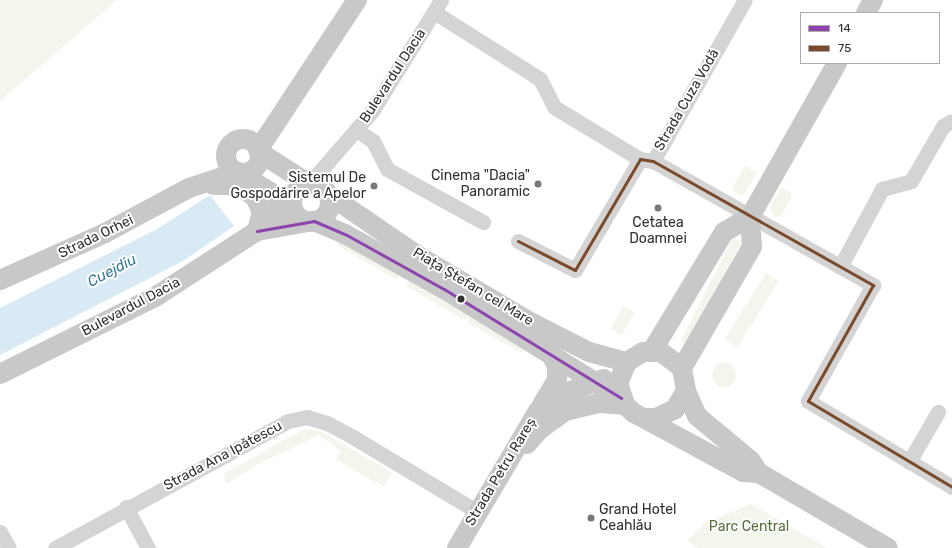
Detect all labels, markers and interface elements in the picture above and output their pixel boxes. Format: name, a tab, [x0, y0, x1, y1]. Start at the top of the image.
legend	[800, 12, 940, 64]
text: 14	[838, 21, 851, 35]
street label: Bulevardul Dacia	[356, 26, 430, 126]
text: 75	[838, 41, 851, 55]
street label: Strada Cuza Vodă	[651, 46, 723, 154]
place label: Cinema "Dacia" Panoramic	[431, 168, 530, 200]
place label: Sistemul De Gospodărire a Apelor	[230, 170, 366, 202]
marker: Cinema "Dacia" Panoramic	[533, 179, 543, 189]
marker: Sistemul De Gospodărire a Apelor	[369, 181, 379, 191]
marker: Cetatea Doamnei	[653, 203, 663, 213]
street label: Strada Orhei	[56, 212, 136, 262]
place label: Cetatea Doamnei	[629, 215, 687, 248]
street label: Piața Ștefan cel Mare	[410, 244, 536, 330]
water label: Cuejdiu	[84, 251, 140, 291]
street label: Bulevardul Dacia	[79, 274, 183, 340]
unlabelled marker	[456, 294, 466, 304]
street label: Strada Petru Rareș	[462, 415, 540, 529]
street label: Strada Ana Ipătescu	[161, 418, 285, 494]
place label: Grand Hotel Ceahlău	[599, 502, 676, 534]
marker: Grand Hotel Ceahlău	[586, 513, 596, 523]
park label: Parc Central	[709, 519, 789, 535]

